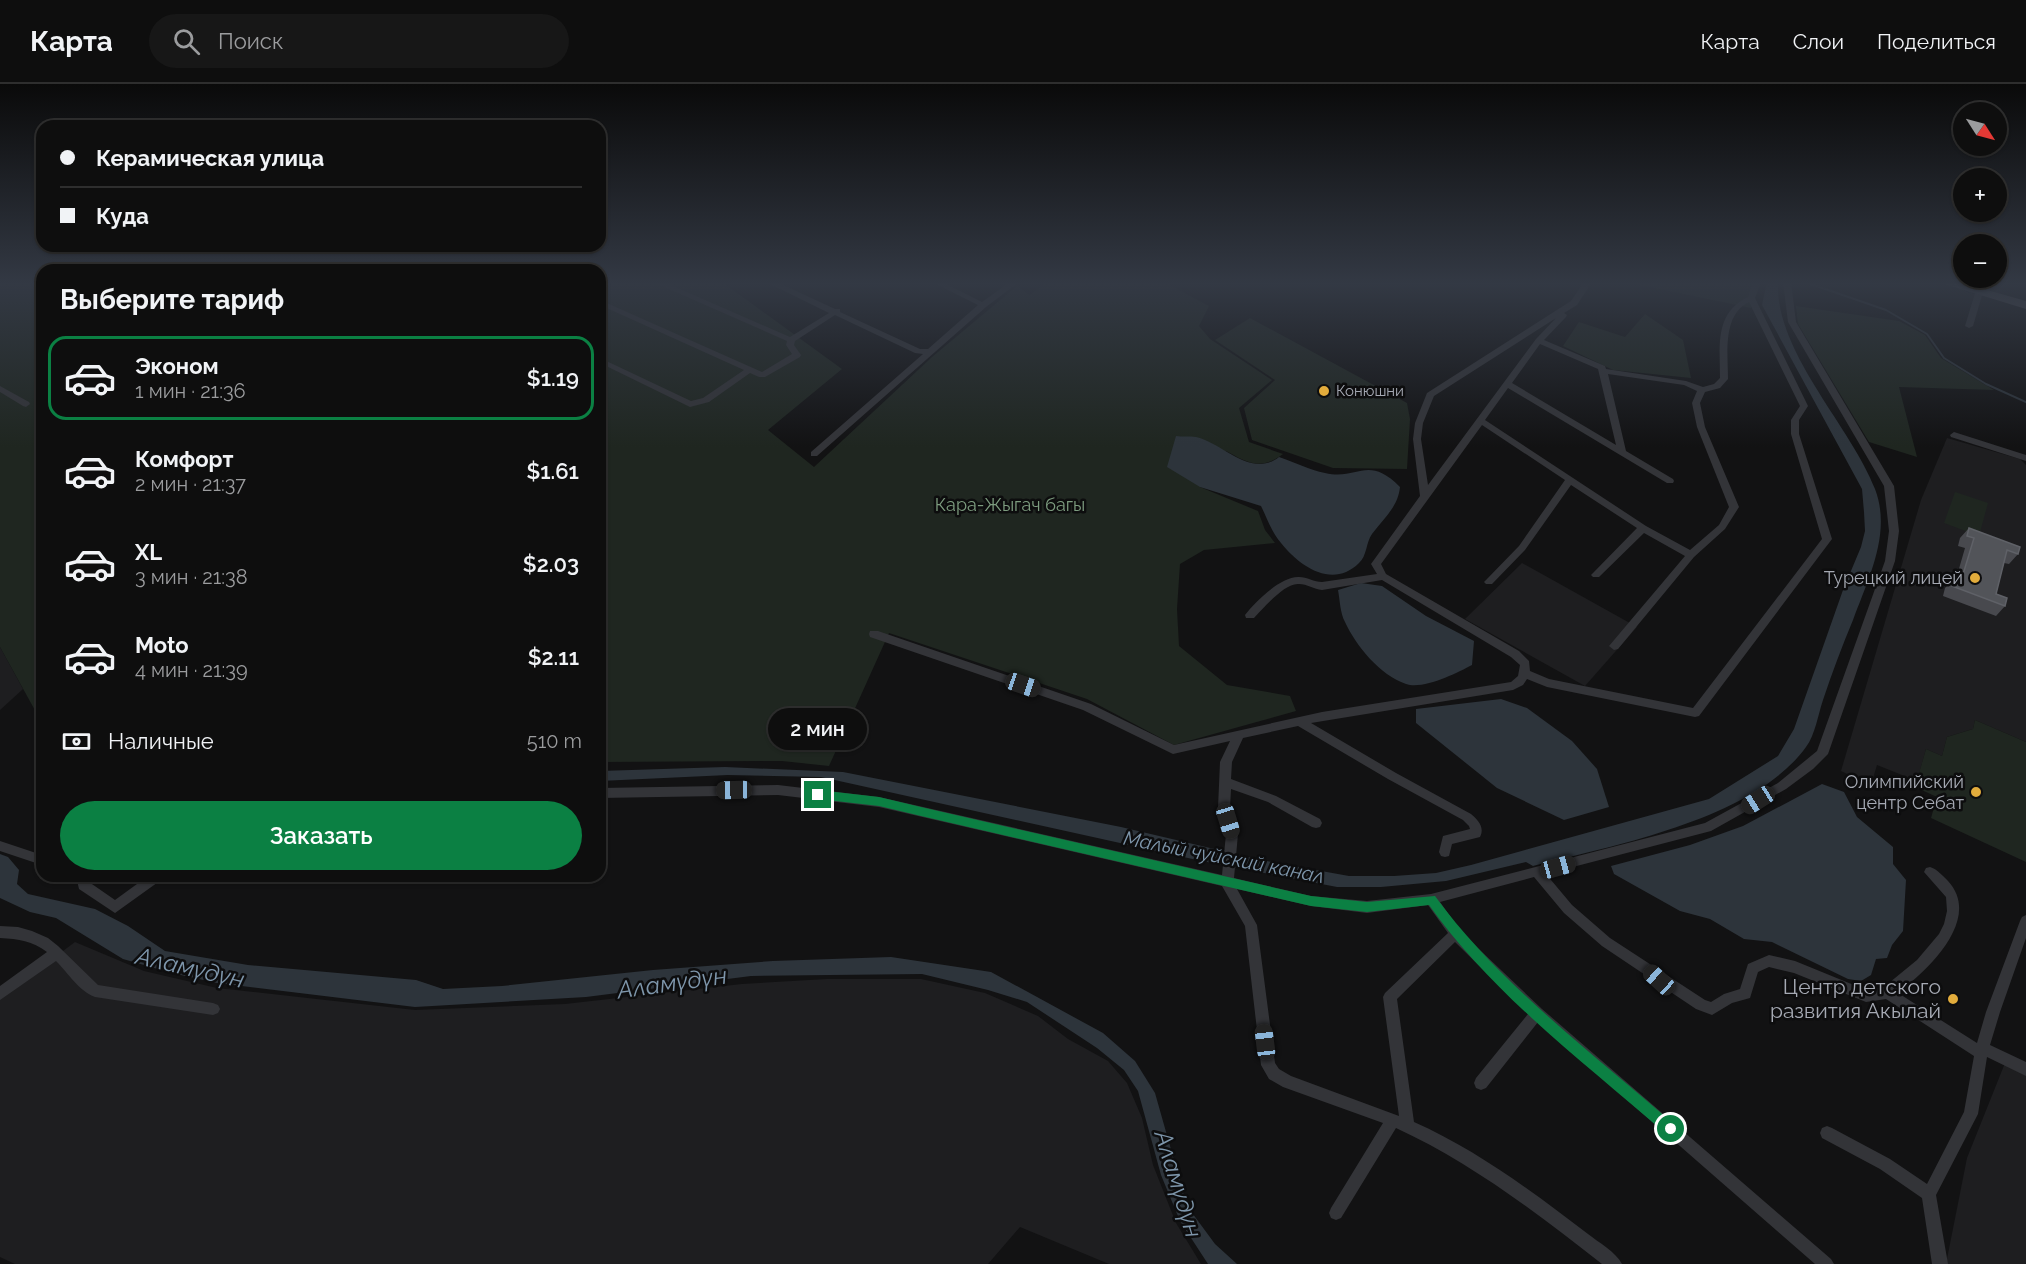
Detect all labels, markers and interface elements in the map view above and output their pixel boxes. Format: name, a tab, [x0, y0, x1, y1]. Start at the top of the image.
search box	[149, 14, 569, 68]
text: Карта	[30, 25, 113, 58]
icon: search	[170, 25, 203, 58]
text: Поиск	[218, 28, 283, 54]
text: Карта	[1701, 29, 1760, 54]
text: Слои	[1793, 29, 1844, 54]
text: Поделиться	[1877, 29, 1996, 54]
north arrow	[1953, 102, 2007, 156]
map controls	[1953, 102, 2007, 288]
text: Керамическая улица	[96, 145, 324, 171]
button: +	[1953, 168, 2007, 222]
text: Куда	[96, 203, 149, 229]
button: −	[1953, 234, 2007, 288]
text: Выберите тариф	[60, 284, 284, 315]
icon: car	[63, 351, 117, 405]
text: Эконом	[135, 353, 219, 379]
text: $1.19	[527, 365, 579, 391]
text: 1 мин · 21:36	[135, 379, 246, 403]
place label: Конюшни	[1336, 382, 1404, 400]
marker: Конюшни	[1317, 384, 1331, 398]
icon: car	[63, 444, 117, 498]
text: Комфорт	[135, 446, 233, 472]
text: $1.61	[526, 458, 579, 484]
text: 2 мин · 21:37	[135, 472, 246, 496]
park label: Кара-Жыгач багы	[935, 494, 1085, 515]
icon: car	[63, 537, 117, 591]
text: XL	[135, 539, 162, 565]
text: $2.03	[523, 551, 579, 577]
text: 3 мин · 21:38	[135, 565, 248, 589]
place label: Турецкий лицей	[1824, 567, 1963, 588]
marker: Турецкий лицей	[1968, 571, 1982, 585]
icon: car	[63, 630, 117, 684]
text: Moto	[135, 632, 189, 658]
text: $2.11	[528, 644, 579, 670]
text: 4 мин · 21:39	[135, 658, 248, 682]
car	[1003, 671, 1043, 699]
callout: 2 мин	[768, 708, 868, 750]
text: 2 мин	[790, 717, 845, 741]
icon: cash	[60, 725, 93, 758]
text: Наличные	[108, 728, 214, 754]
text: 510 m	[527, 729, 582, 753]
place label: Олимпийский центр Себат	[1845, 771, 1964, 813]
car	[716, 781, 752, 799]
route end	[804, 781, 831, 808]
car	[1738, 783, 1778, 817]
marker: Олимпийский центр Себат	[1969, 785, 1983, 799]
button: Заказать	[60, 801, 582, 870]
car	[1214, 801, 1242, 841]
water label: Малый чуйский канал	[1121, 826, 1327, 888]
car	[1538, 854, 1578, 880]
water label: Аламүдүн	[131, 941, 247, 994]
water label: Аламүдүн	[613, 960, 729, 1005]
car	[1640, 961, 1678, 999]
place label: Центр детского развития Акылай	[1770, 974, 1941, 1023]
marker: Центр детского развития Акылай	[1946, 992, 1960, 1006]
car	[1254, 1023, 1276, 1061]
route start	[1657, 1115, 1684, 1142]
water label: Аламүдүн	[1148, 1125, 1209, 1241]

